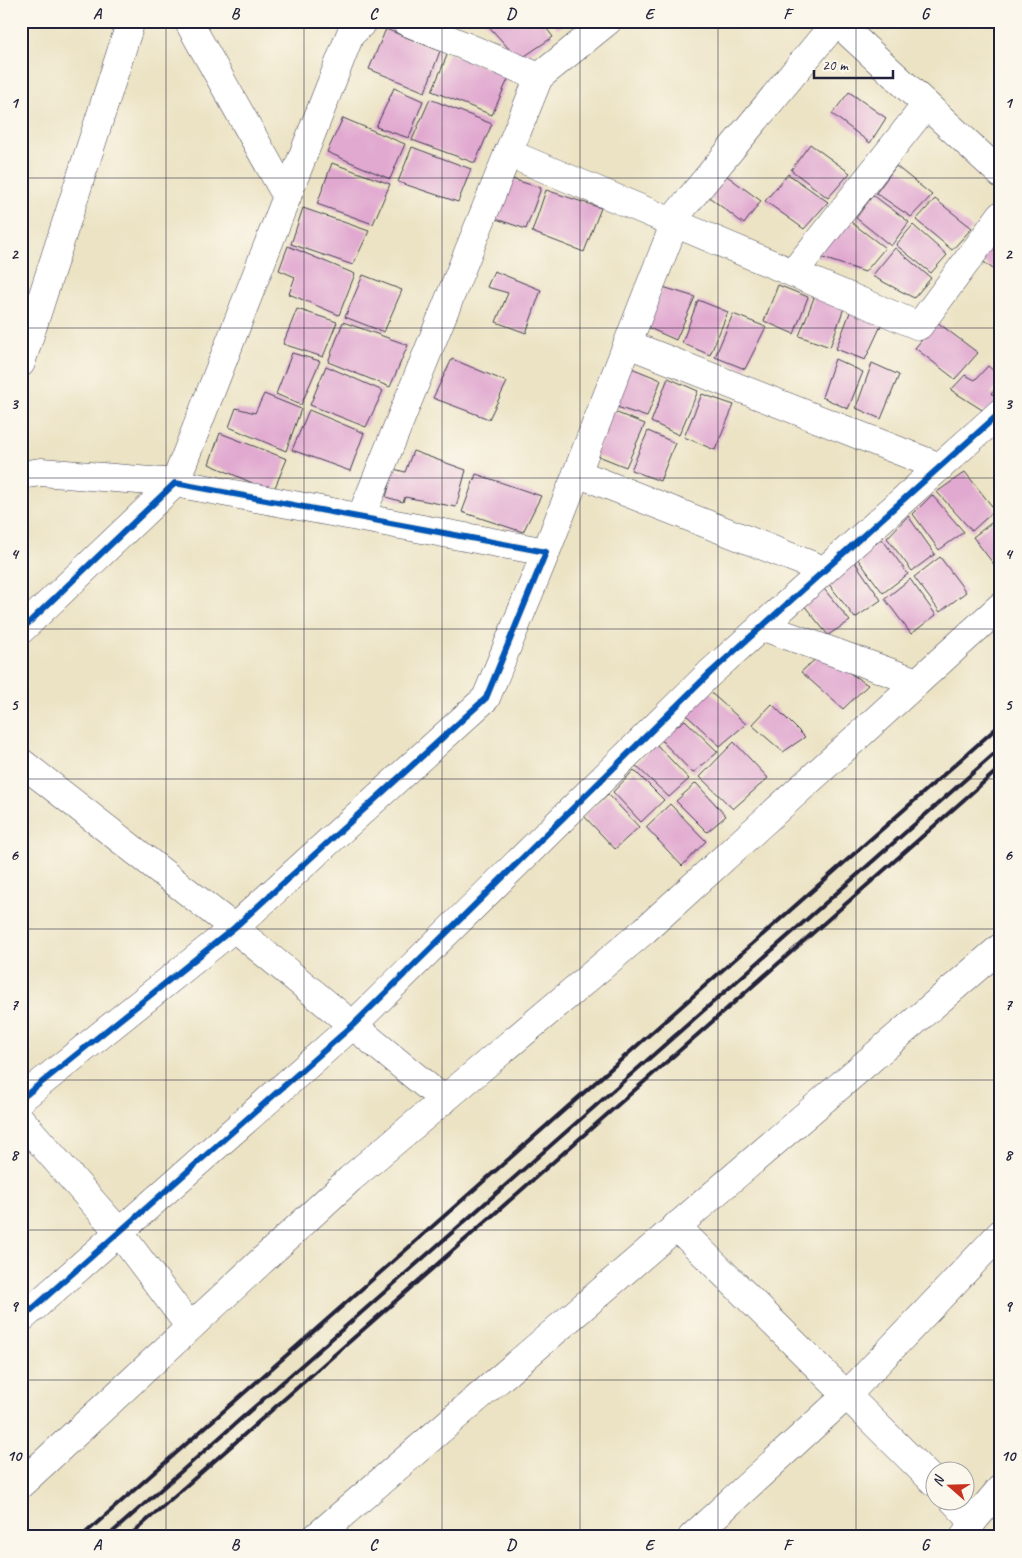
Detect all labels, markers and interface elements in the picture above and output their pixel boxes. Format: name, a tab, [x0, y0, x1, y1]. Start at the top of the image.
text: A	[93, 4, 103, 24]
text: B	[231, 4, 241, 24]
text: C	[369, 4, 379, 24]
text: D	[506, 4, 517, 24]
text: E	[645, 4, 656, 24]
text: F	[783, 4, 794, 24]
text: G	[921, 4, 931, 24]
scale bar	[814, 48, 893, 80]
text: 20 m	[822, 56, 849, 75]
text: 1	[10, 93, 19, 113]
text: 1	[1004, 93, 1013, 113]
text: 2	[10, 244, 19, 264]
text: 2	[1004, 244, 1013, 264]
text: 3	[10, 394, 19, 414]
text: 3	[1004, 394, 1013, 414]
text: 4	[10, 544, 19, 564]
text: 4	[1004, 544, 1013, 564]
text: 5	[11, 695, 20, 715]
text: 5	[1005, 695, 1014, 715]
text: 6	[10, 845, 19, 865]
text: 6	[1004, 845, 1013, 865]
text: 7	[10, 995, 19, 1015]
text: 7	[1004, 995, 1013, 1015]
text: 8	[10, 1145, 19, 1165]
text: 8	[1004, 1145, 1013, 1165]
text: 9	[10, 1296, 19, 1316]
text: 9	[1004, 1296, 1013, 1316]
text: 10	[7, 1446, 23, 1466]
text: 10	[1001, 1446, 1017, 1466]
north arrow	[924, 1460, 974, 1510]
text: N	[929, 1473, 949, 1489]
text: A	[93, 1535, 103, 1555]
text: B	[231, 1535, 241, 1555]
text: C	[369, 1535, 379, 1555]
text: D	[506, 1535, 517, 1555]
text: E	[645, 1535, 656, 1555]
text: F	[783, 1535, 794, 1555]
text: G	[921, 1535, 931, 1555]

